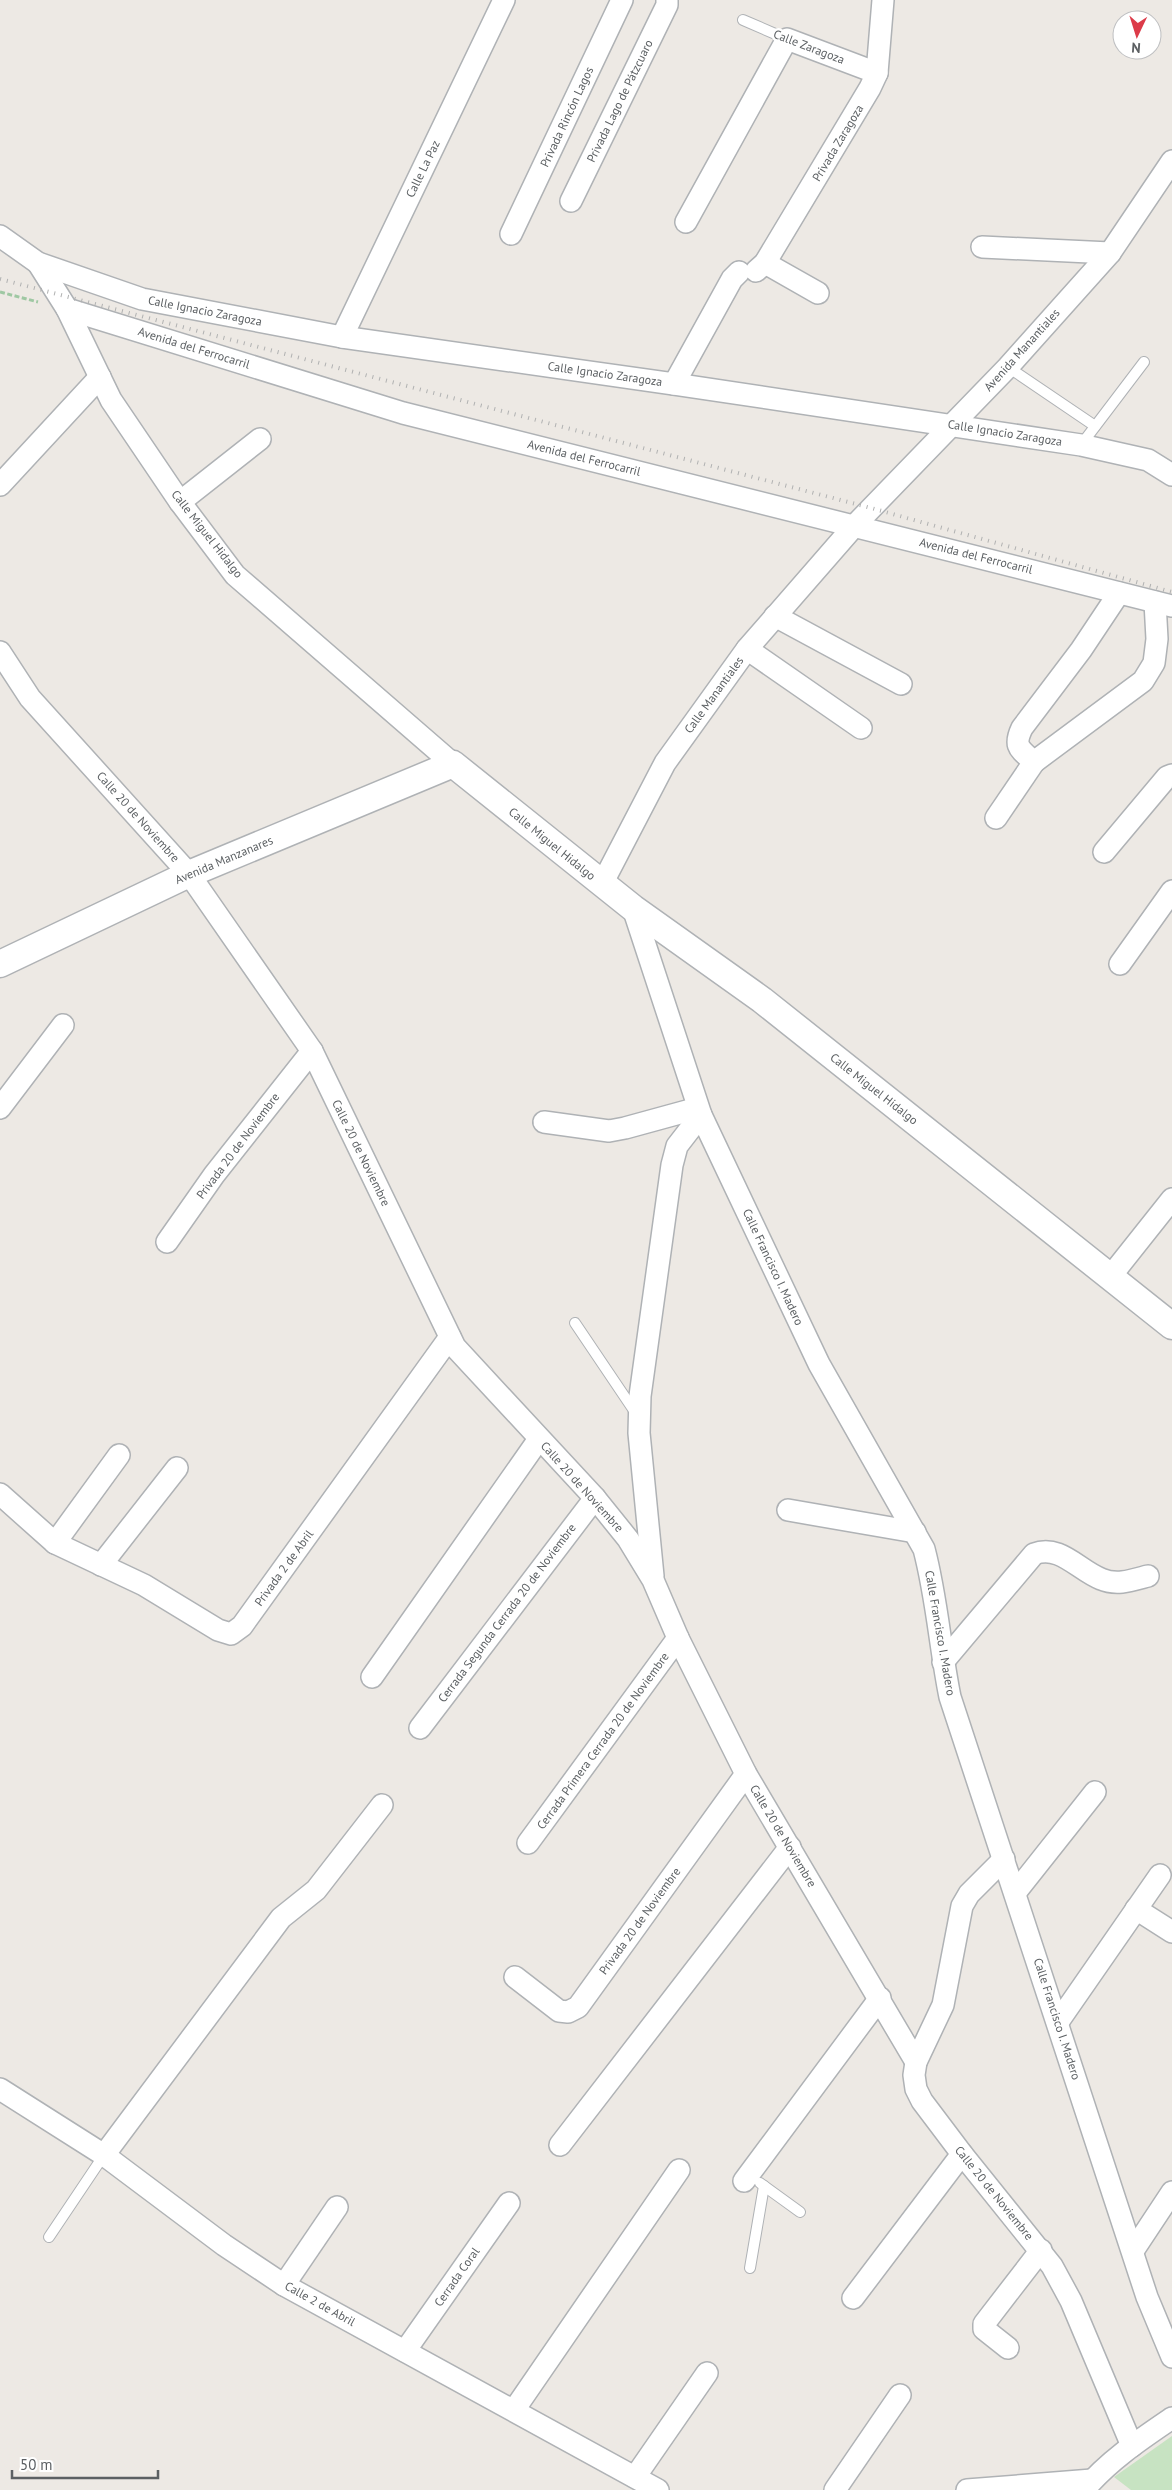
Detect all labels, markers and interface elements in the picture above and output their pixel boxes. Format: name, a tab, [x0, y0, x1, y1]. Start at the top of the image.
north arrow	[1112, 10, 1162, 60]
street label: Calle Zaragoza	[772, 26, 847, 67]
street label: Privada Lago de Pátzcuaro	[583, 37, 656, 165]
text: N	[1131, 39, 1141, 57]
street label: Privada Rincón Lagos	[537, 64, 596, 169]
street label: Privada Zaragoza	[809, 102, 866, 184]
street label: Calle La Paz	[402, 138, 443, 200]
street label: Calle Ignacio Zaragoza	[147, 292, 263, 329]
street label: Avenida Manantiales	[981, 305, 1063, 394]
street label: Avenida del Ferrocarril	[136, 323, 252, 372]
street label: Calle Ignacio Zaragoza	[547, 358, 663, 389]
street label: Calle Ignacio Zaragoza	[947, 416, 1063, 449]
street label: Avenida del Ferrocarril	[526, 436, 643, 479]
street label: Calle Miguel Hidalgo	[168, 487, 246, 581]
street label: Avenida del Ferrocarril	[918, 534, 1035, 577]
street label: Calle Manantiales	[681, 653, 747, 736]
street label: Calle 20 de Noviembre	[94, 768, 183, 865]
street label: Calle Miguel Hidalgo	[506, 804, 599, 883]
street label: Avenida Manzanares	[173, 832, 275, 887]
street label: Calle Miguel Hidalgo	[827, 1050, 921, 1128]
street label: Privada 20 de Noviembre	[193, 1090, 282, 1202]
street label: Calle 20 de Noviembre	[329, 1097, 394, 1209]
street label: Calle Francisco I. Madero	[740, 1206, 807, 1328]
street label: Calle 20 de Noviembre	[538, 1438, 627, 1535]
street label: Cerrada Segunda Cerrada 20 de Noviembre	[434, 1520, 579, 1705]
street label: Privada 2 de Abril	[251, 1526, 317, 1609]
street label: Calle Francisco I. Madero	[922, 1569, 959, 1697]
street label: Cerrada Primera Cerrada 20 de Noviembre	[533, 1649, 672, 1832]
street label: Calle 20 de Noviembre	[747, 1782, 820, 1890]
street label: Privada 20 de Noviembre	[596, 1864, 684, 1977]
street label: Calle Francisco I. Madero	[1031, 1956, 1084, 2082]
street label: Calle 20 de Noviembre	[952, 2143, 1037, 2243]
street label: Cerrada Coral	[431, 2244, 483, 2309]
street label: Calle 2 de Abril	[282, 2278, 359, 2329]
scale bar	[12, 2448, 159, 2480]
text: 50 m	[20, 2455, 53, 2474]

